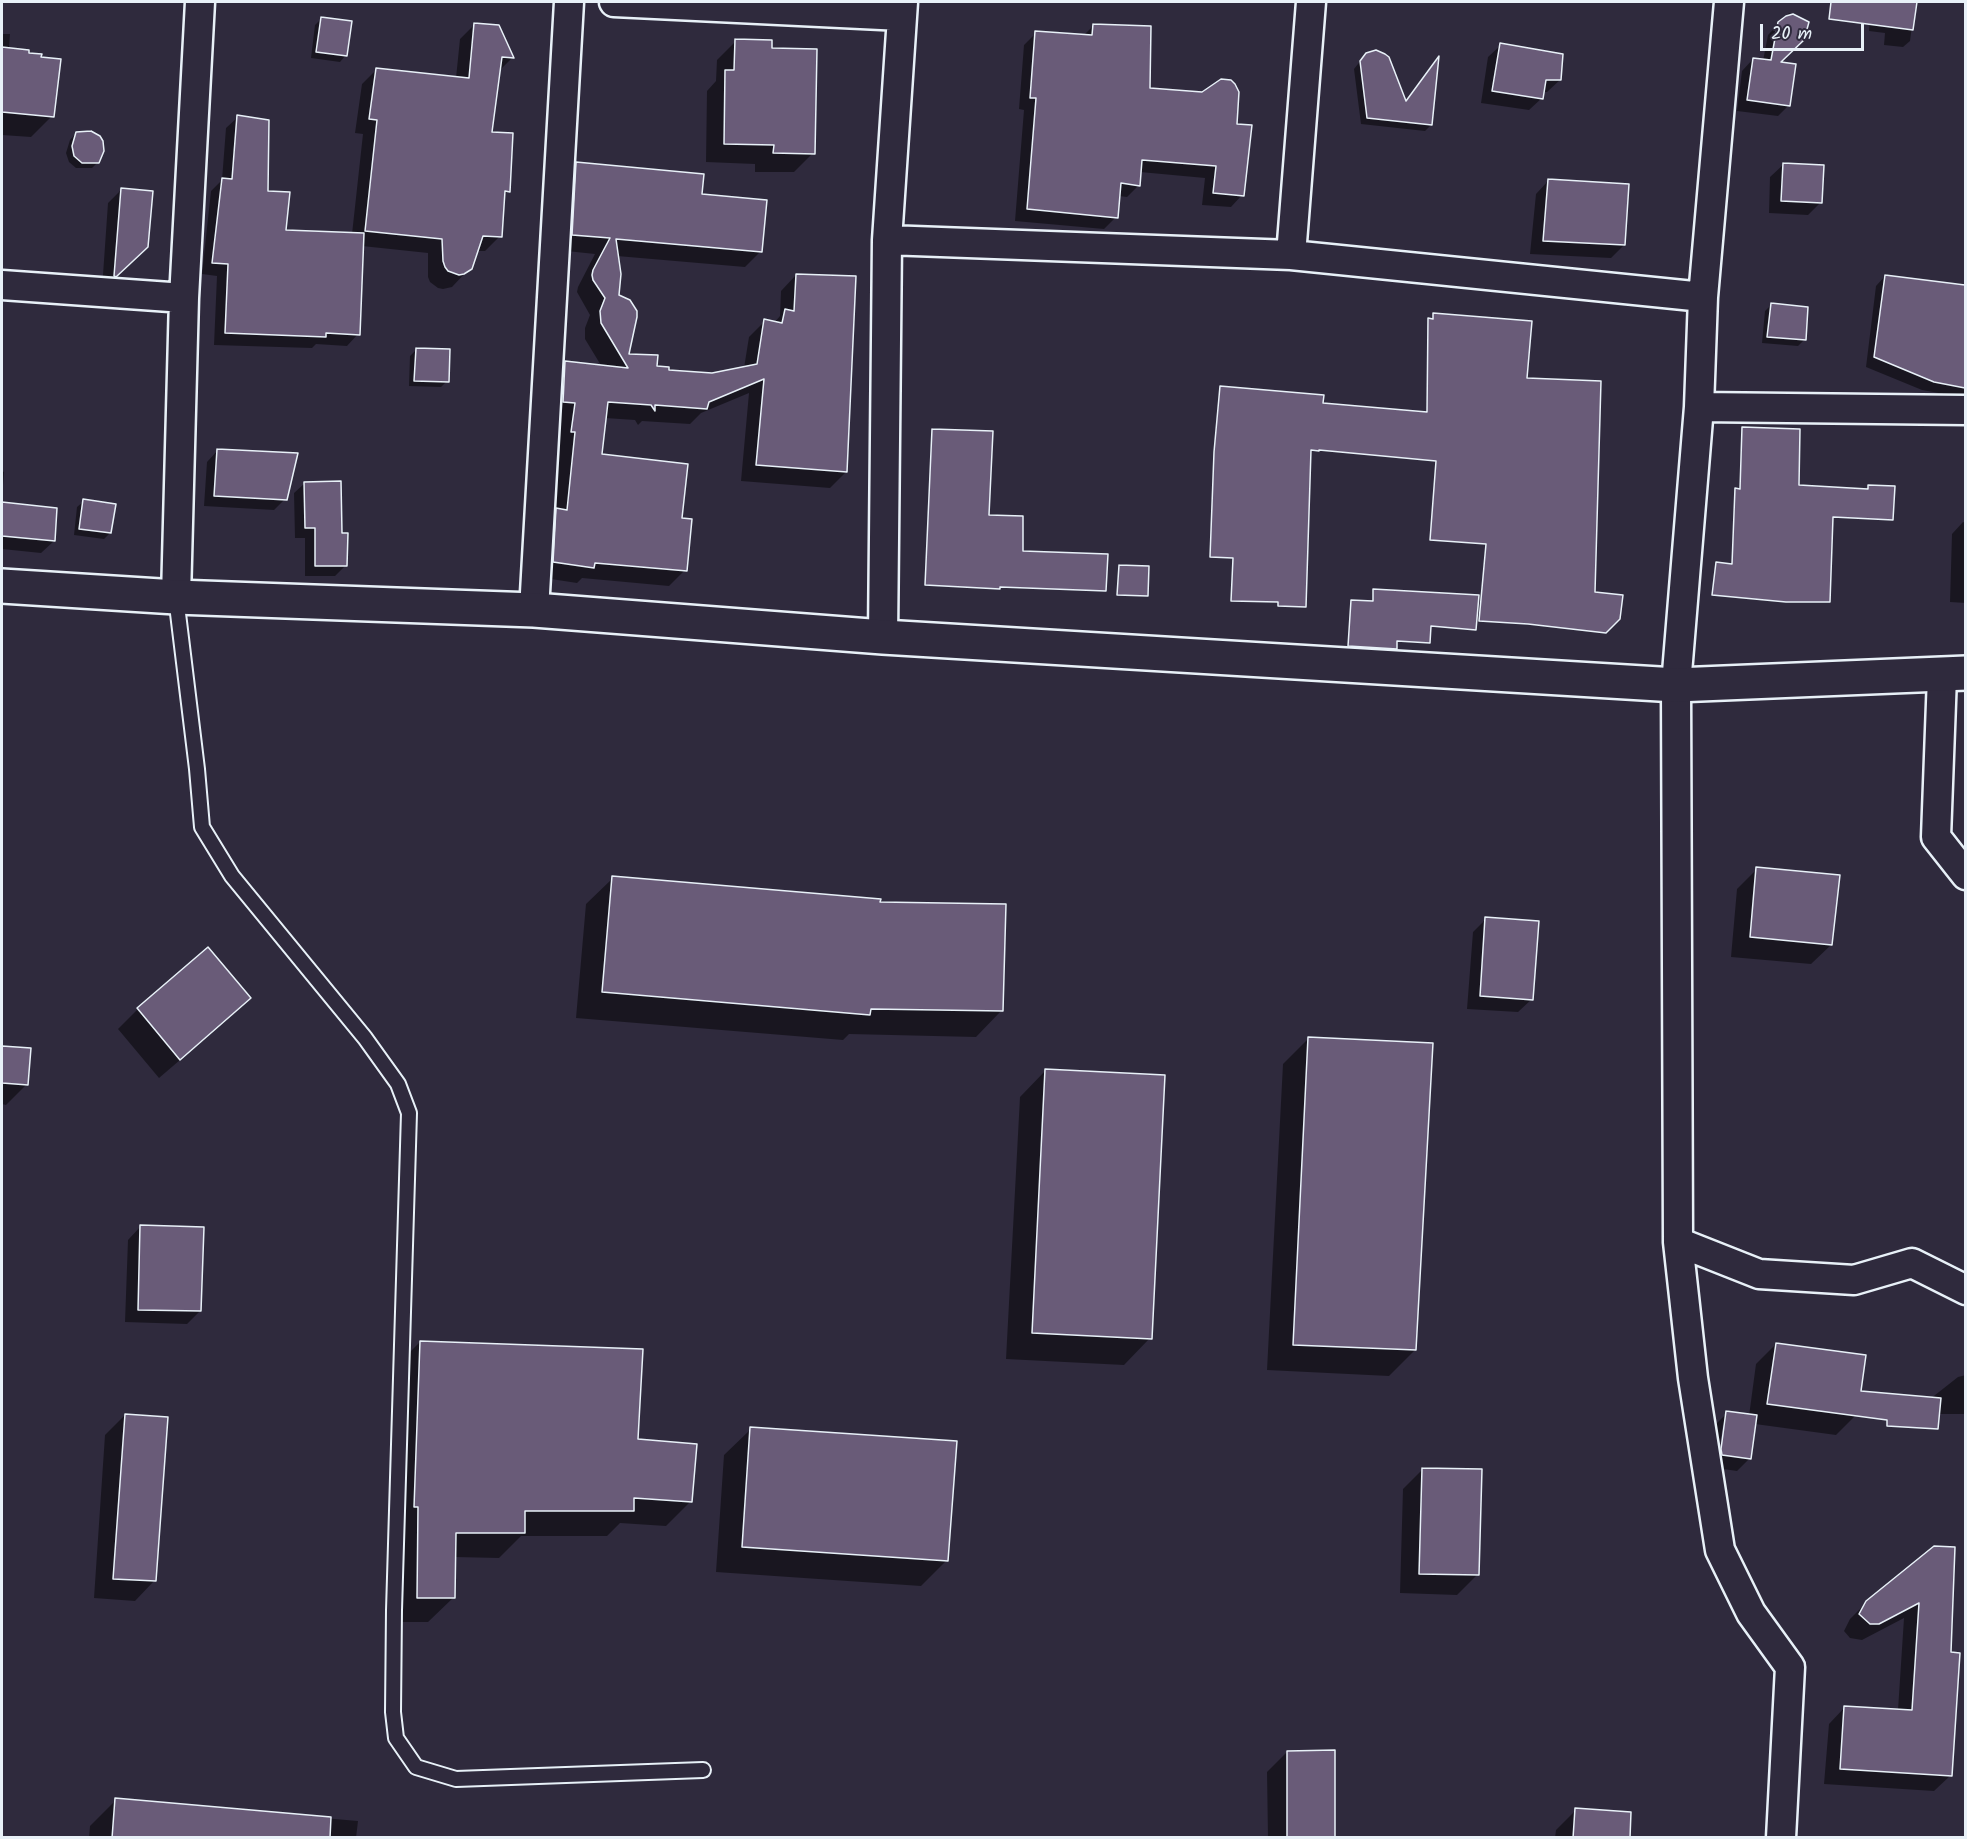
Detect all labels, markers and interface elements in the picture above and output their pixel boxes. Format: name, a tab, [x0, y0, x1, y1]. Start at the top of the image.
scale bar	[1763, 12, 1866, 50]
text: 20 m	[1771, 20, 1812, 49]

